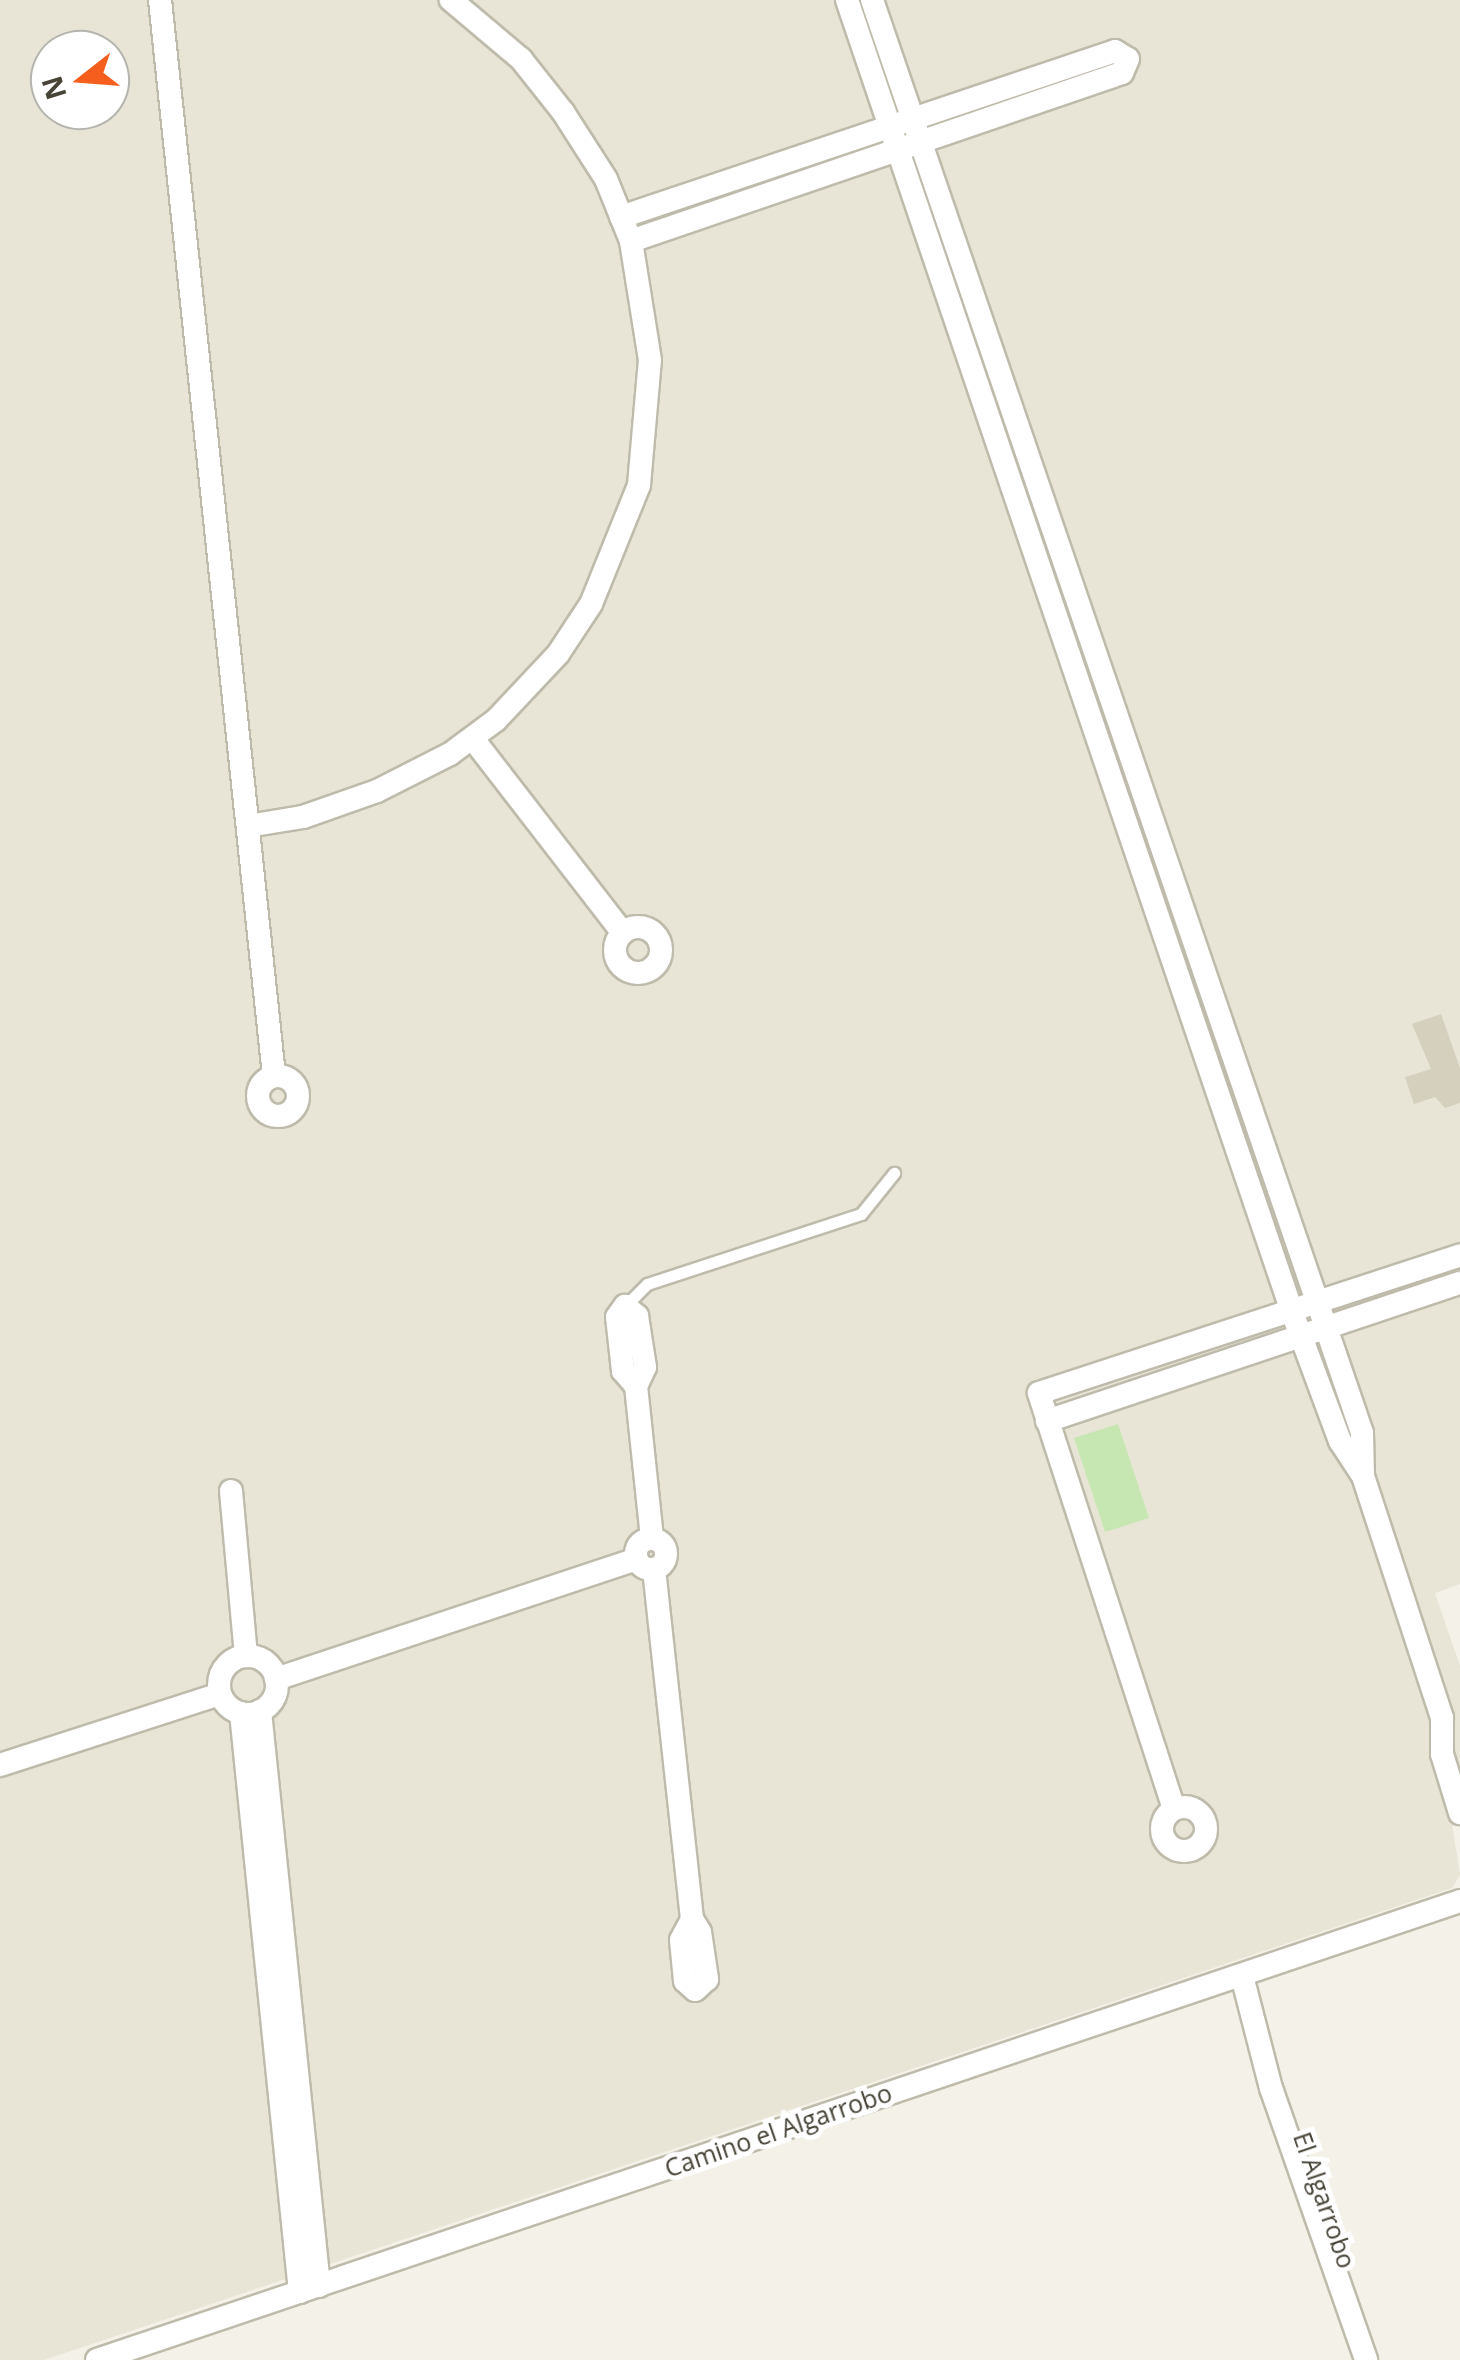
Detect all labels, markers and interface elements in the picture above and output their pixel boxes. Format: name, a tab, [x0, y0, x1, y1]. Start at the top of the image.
north arrow	[30, 30, 130, 130]
text: N	[32, 72, 75, 105]
street label: Camino el Algarrobo	[661, 2077, 895, 2183]
street label: El Algarrobo	[1288, 2128, 1362, 2272]

